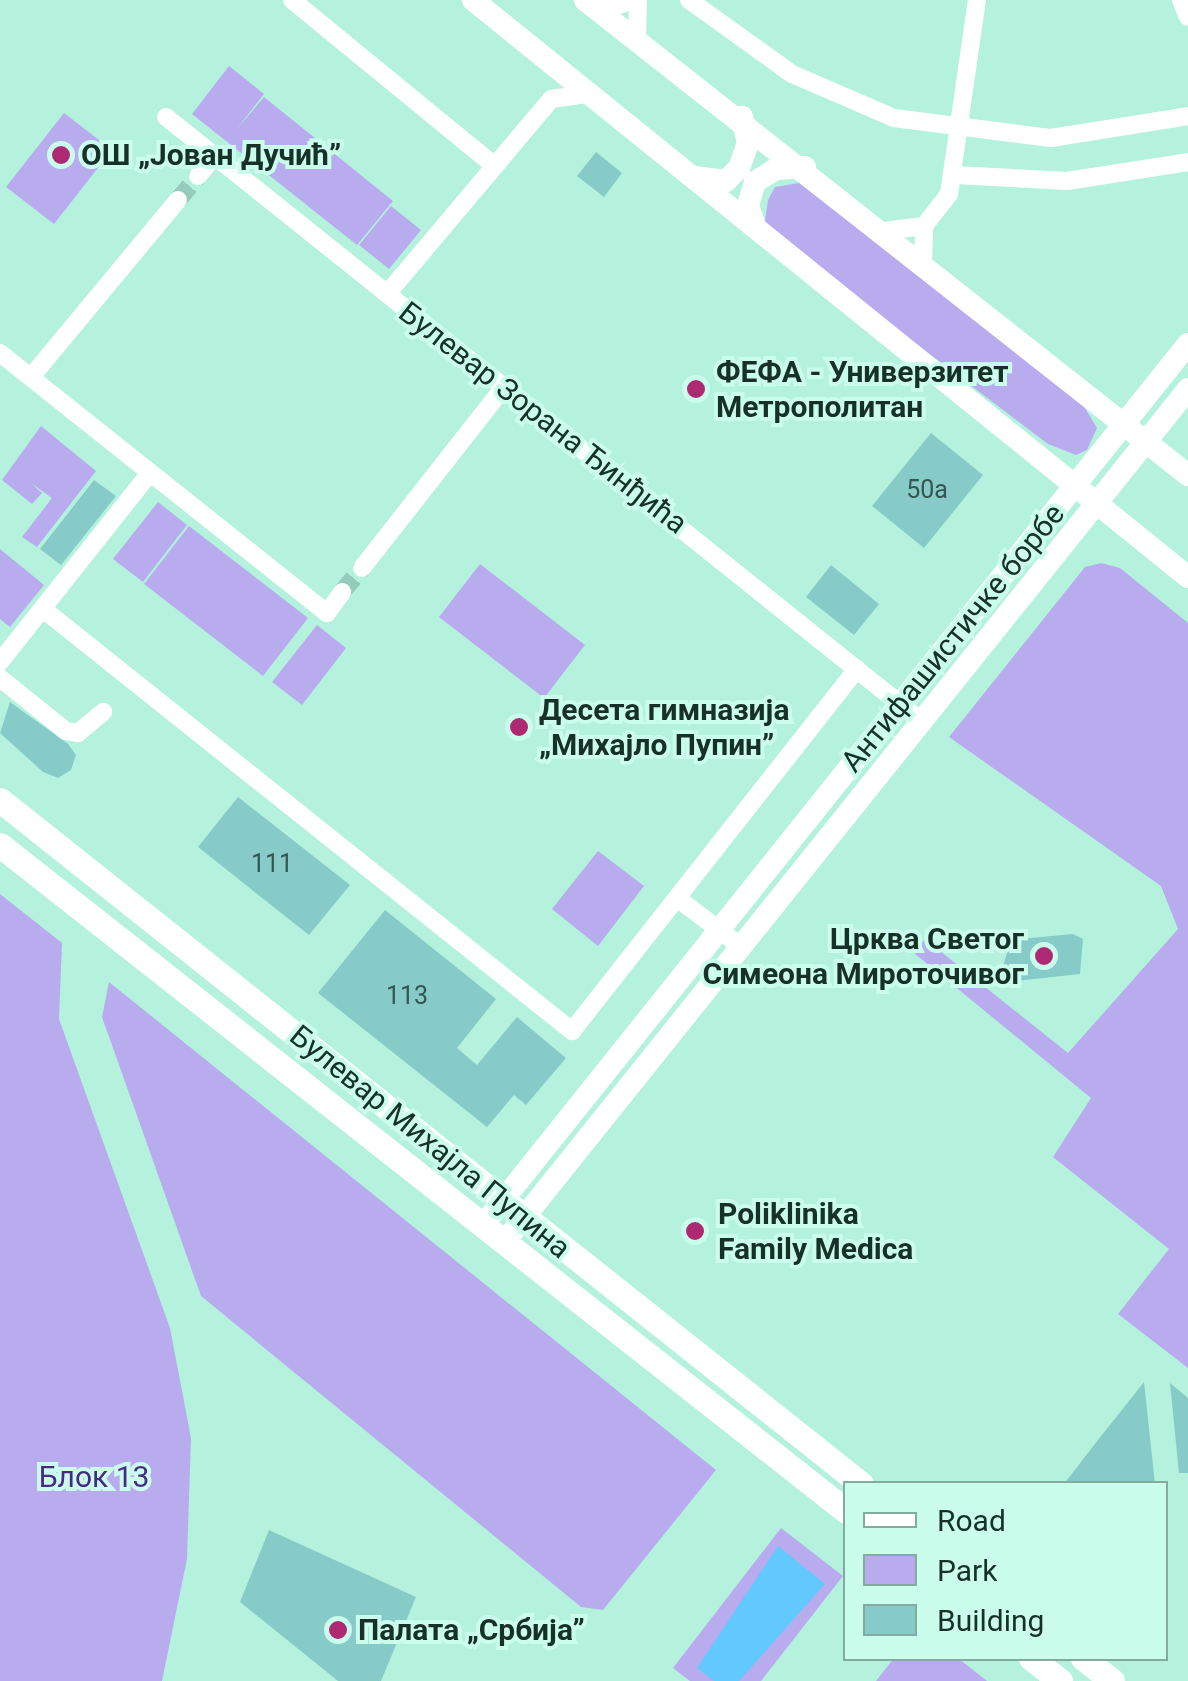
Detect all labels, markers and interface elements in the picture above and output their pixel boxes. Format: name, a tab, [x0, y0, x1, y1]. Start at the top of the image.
place label: ОШ „Јован Дучић”	[81, 137, 341, 173]
marker: ОШ „Јован Дучић”	[50, 144, 72, 166]
street label: Булевар Зорана Ђинђића	[392, 294, 694, 542]
place label: ФЕФА - Универзитет Метрополитан	[716, 354, 1008, 424]
marker: ФЕФА - Универзитет Метрополитан	[685, 378, 707, 400]
house number: 50a	[906, 475, 948, 505]
street label: Антифашистичке борбе	[834, 497, 1072, 779]
place label: Десета гимназија „Михајло Пупин”	[539, 692, 789, 762]
marker: Десета гимназија „Михајло Пупин”	[508, 716, 530, 738]
house number: 111	[251, 849, 293, 879]
place label: Црква Светог Симеона Мироточивог	[703, 921, 1024, 992]
marker: Црква Светог Симеона Мироточивог	[1033, 945, 1055, 967]
house number: 113	[386, 981, 428, 1011]
street label: Булевар Михајла Пупина	[283, 1018, 577, 1266]
place label: Poliklinika Family Medica	[718, 1196, 913, 1266]
marker: Poliklinika Family Medica	[682, 1218, 708, 1244]
park label: Блок 13	[39, 1459, 149, 1495]
legend	[843, 1481, 1168, 1661]
text: Road	[937, 1503, 1006, 1538]
text: Park	[937, 1553, 997, 1588]
text: Building	[937, 1603, 1044, 1638]
place label: Палата „Србија”	[358, 1612, 585, 1648]
marker: Палата „Србија”	[327, 1619, 349, 1641]

